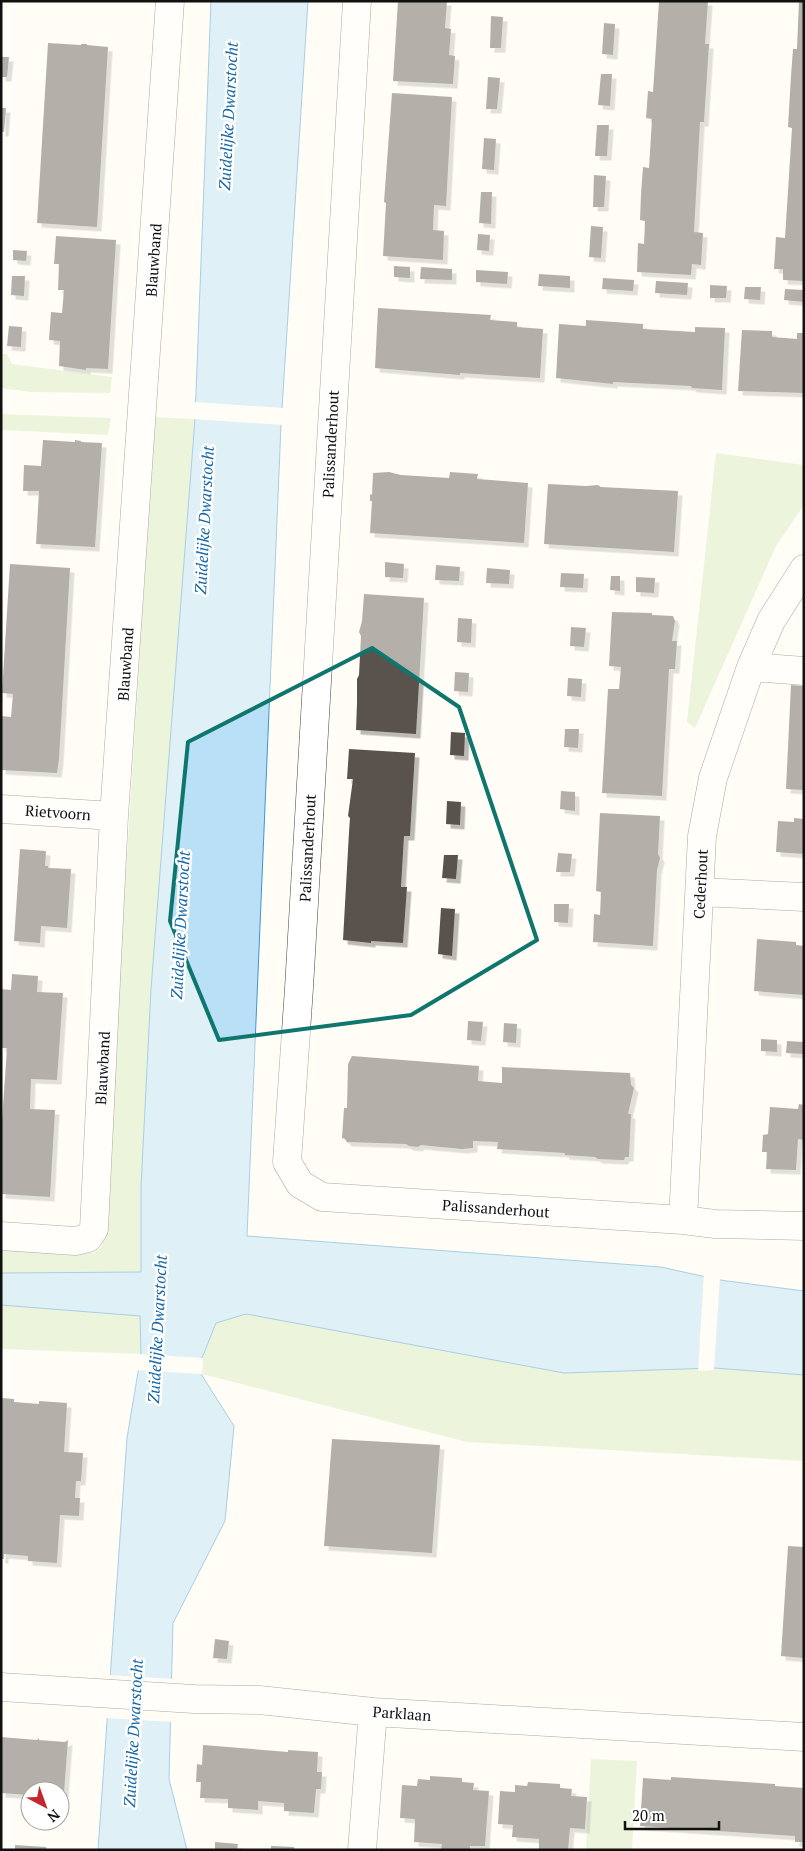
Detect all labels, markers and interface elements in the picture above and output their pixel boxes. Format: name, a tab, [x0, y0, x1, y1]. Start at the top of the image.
water label: Zuidelijke Dwarstocht	[213, 41, 243, 191]
street label: Blauwband	[140, 222, 166, 298]
street label: Palissanderhout	[317, 389, 343, 498]
water label: Zuidelijke Dwarstocht	[189, 445, 219, 595]
street label: Blauwband	[112, 626, 138, 702]
street label: Palissanderhout	[294, 793, 320, 902]
street label: Rietvoorn	[24, 800, 92, 824]
street label: Cederhout	[688, 848, 712, 919]
water label: Zuidelijke Dwarstocht	[165, 850, 195, 1000]
street label: Blauwband	[90, 1031, 114, 1105]
street label: Palissanderhout	[441, 1194, 551, 1222]
water label: Zuidelijke Dwarstocht	[142, 1254, 172, 1404]
water label: Zuidelijke Dwarstocht	[118, 1658, 148, 1808]
street label: Parklaan	[372, 1701, 432, 1725]
north arrow	[20, 1781, 70, 1831]
scale bar	[625, 1798, 719, 1830]
text: 20 m	[632, 1805, 665, 1825]
text: N	[43, 1806, 64, 1827]

